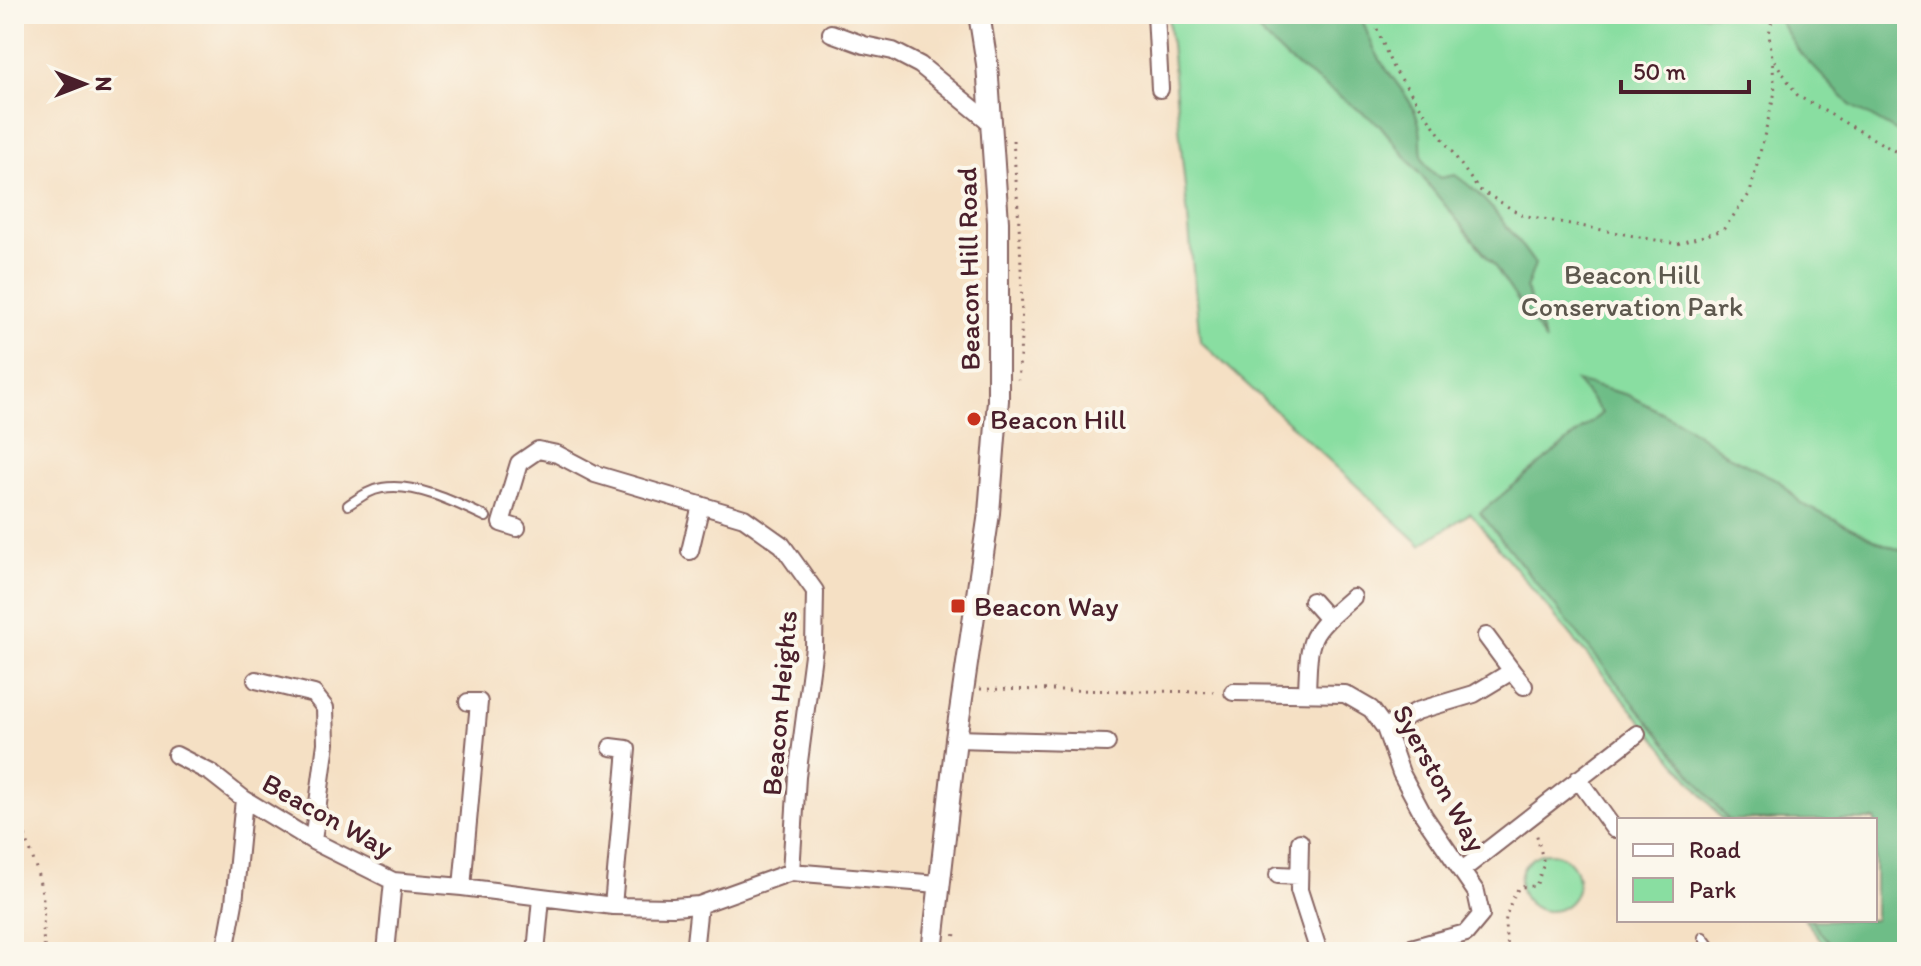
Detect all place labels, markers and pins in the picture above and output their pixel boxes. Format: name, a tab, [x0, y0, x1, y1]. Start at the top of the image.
place label: Beacon Hill	[990, 402, 1126, 436]
marker: Beacon Hill	[965, 410, 983, 428]
place label: Beacon Way	[974, 589, 1119, 623]
marker: Beacon Way	[949, 597, 967, 615]

